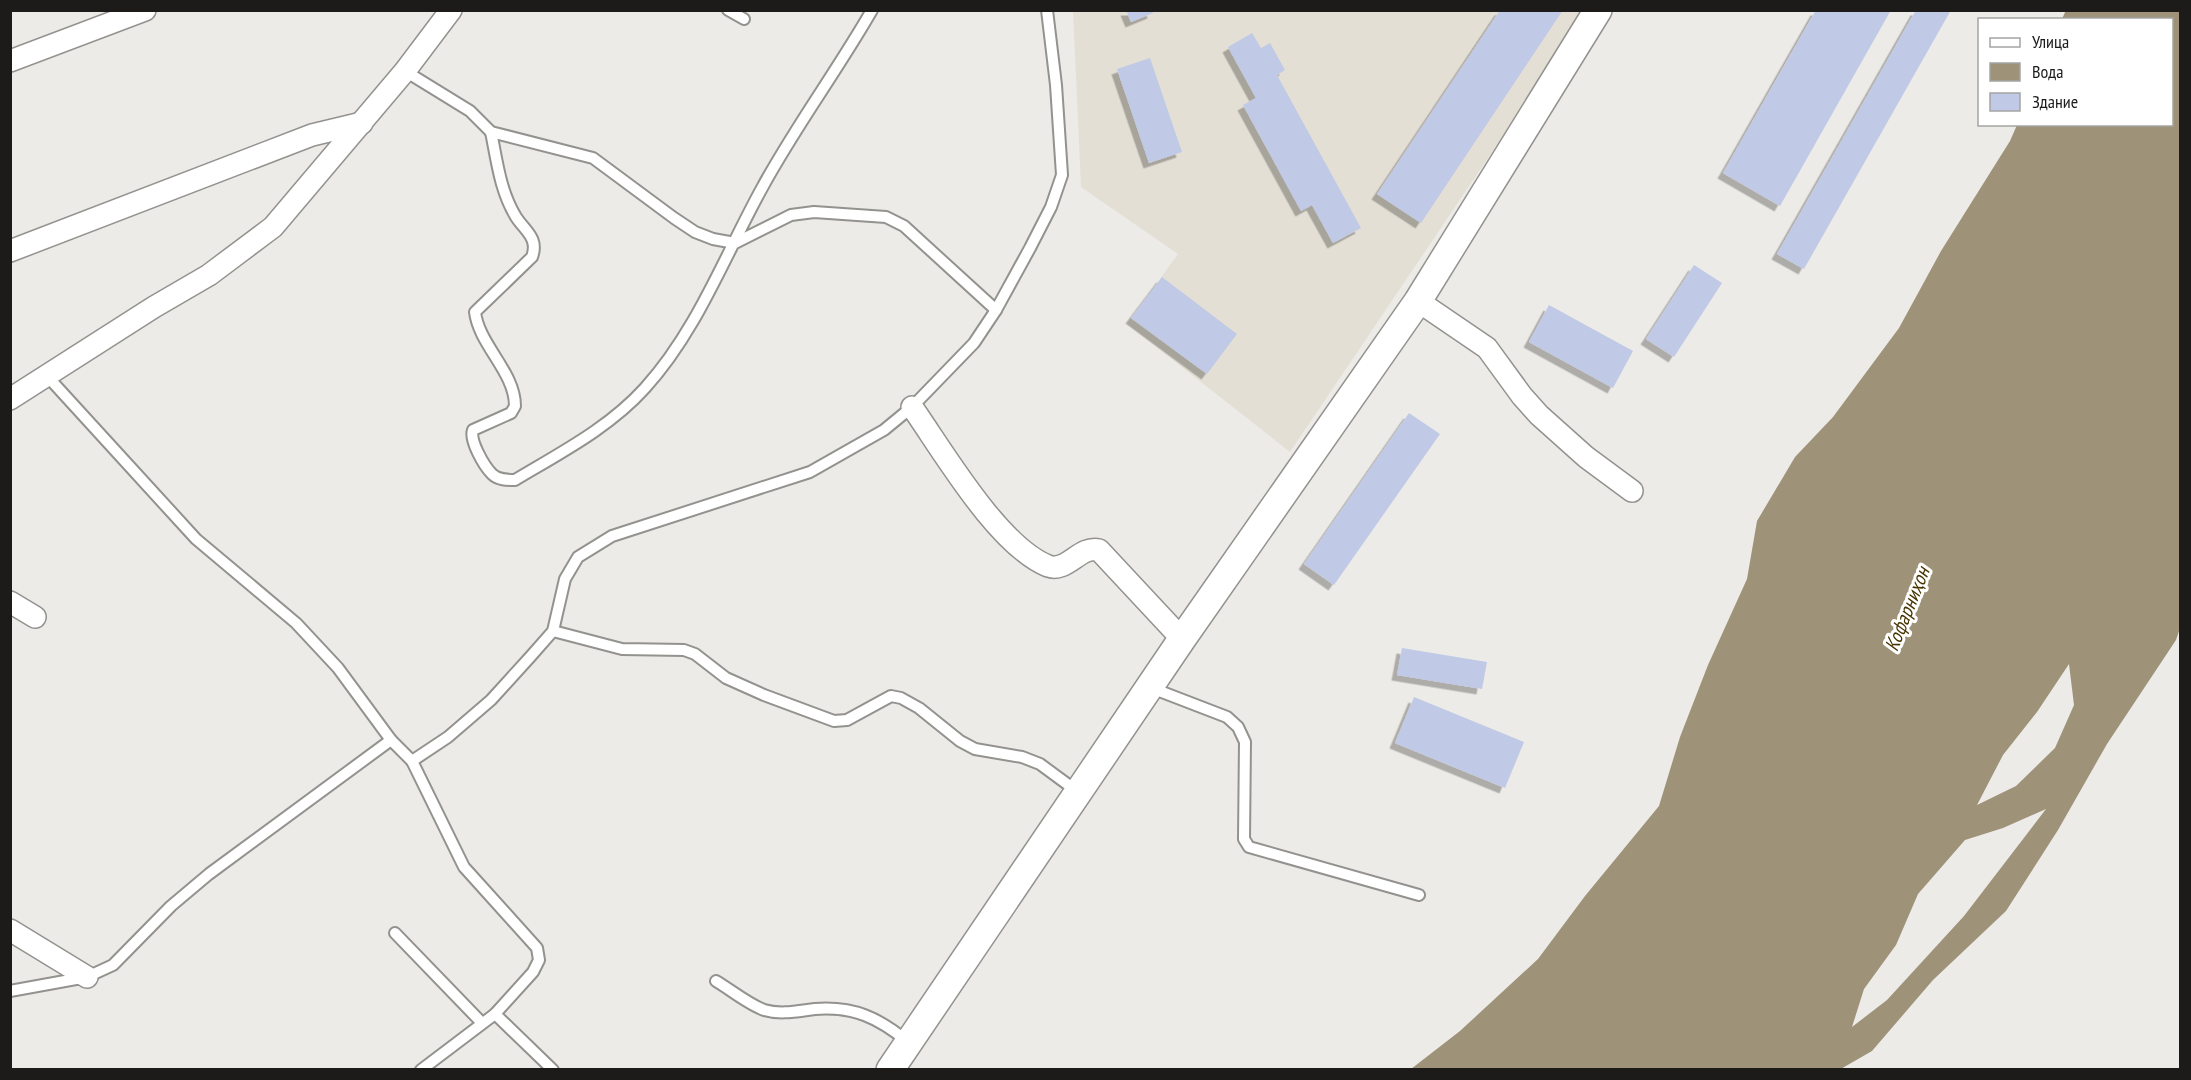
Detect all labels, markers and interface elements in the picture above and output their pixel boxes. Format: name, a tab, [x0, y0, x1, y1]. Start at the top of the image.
legend	[1978, 18, 2173, 126]
text: Улица	[2032, 30, 2069, 53]
text: Вода	[2032, 60, 2063, 83]
text: Здание	[2032, 90, 2078, 113]
water label: Кофарниҳон	[1878, 561, 1936, 655]

